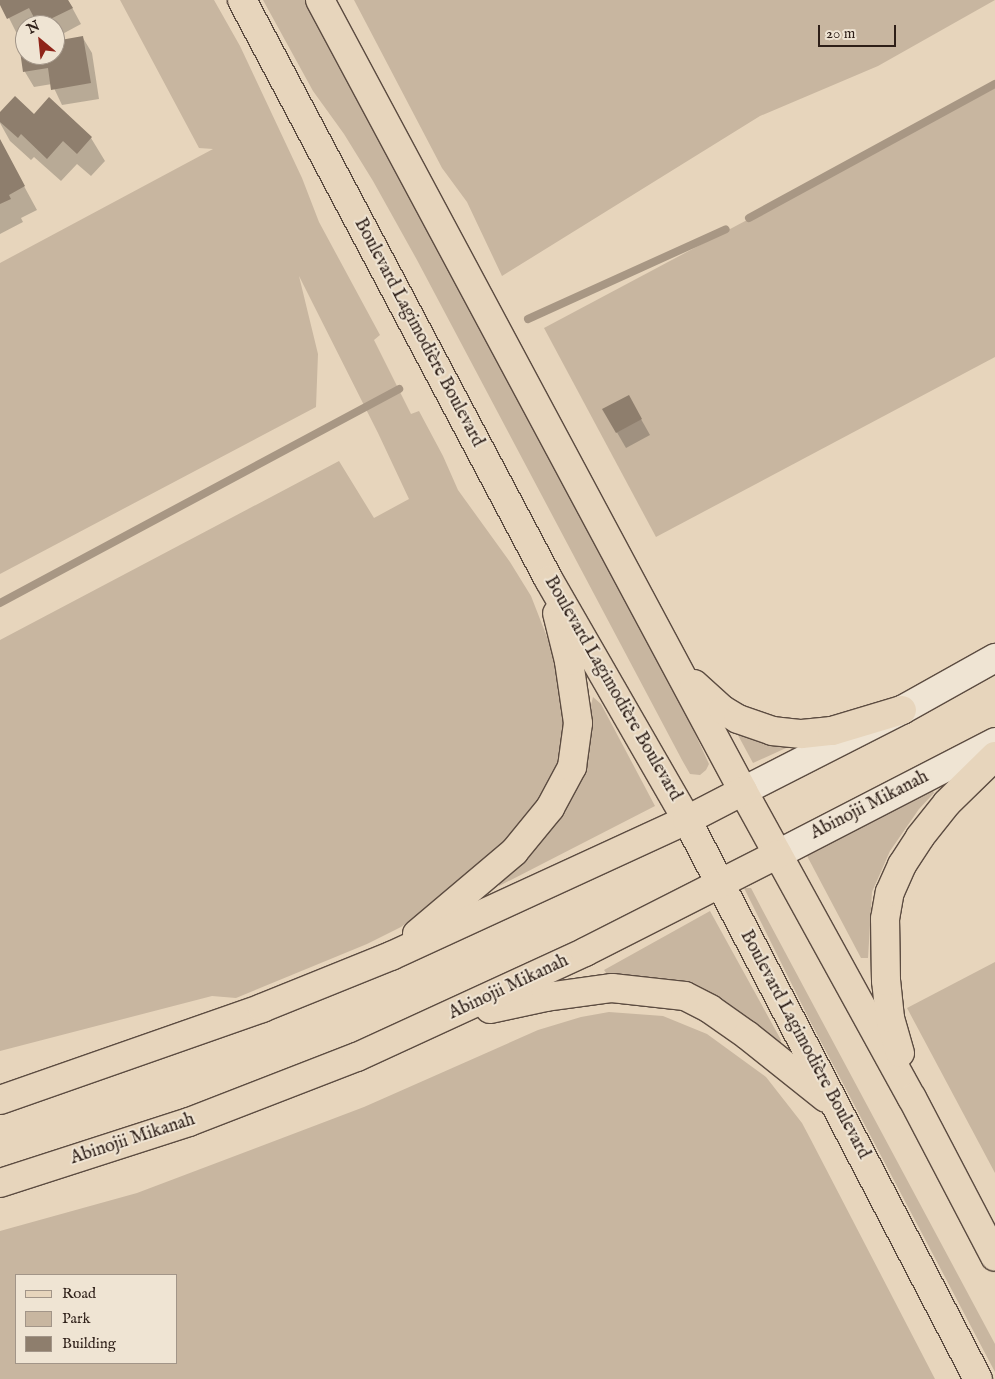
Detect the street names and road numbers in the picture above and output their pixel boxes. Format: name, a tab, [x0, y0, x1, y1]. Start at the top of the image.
street label: Boulevard Lagimodière Boulevard	[348, 215, 488, 451]
street label: Boulevard Lagimodière Boulevard	[539, 573, 685, 805]
street label: Abinojii Mikanah	[807, 767, 933, 845]
street label: Boulevard Lagimodière Boulevard	[734, 927, 874, 1163]
street label: Abinojii Mikanah	[446, 951, 572, 1025]
street label: Abinojii Mikanah	[68, 1110, 198, 1170]

